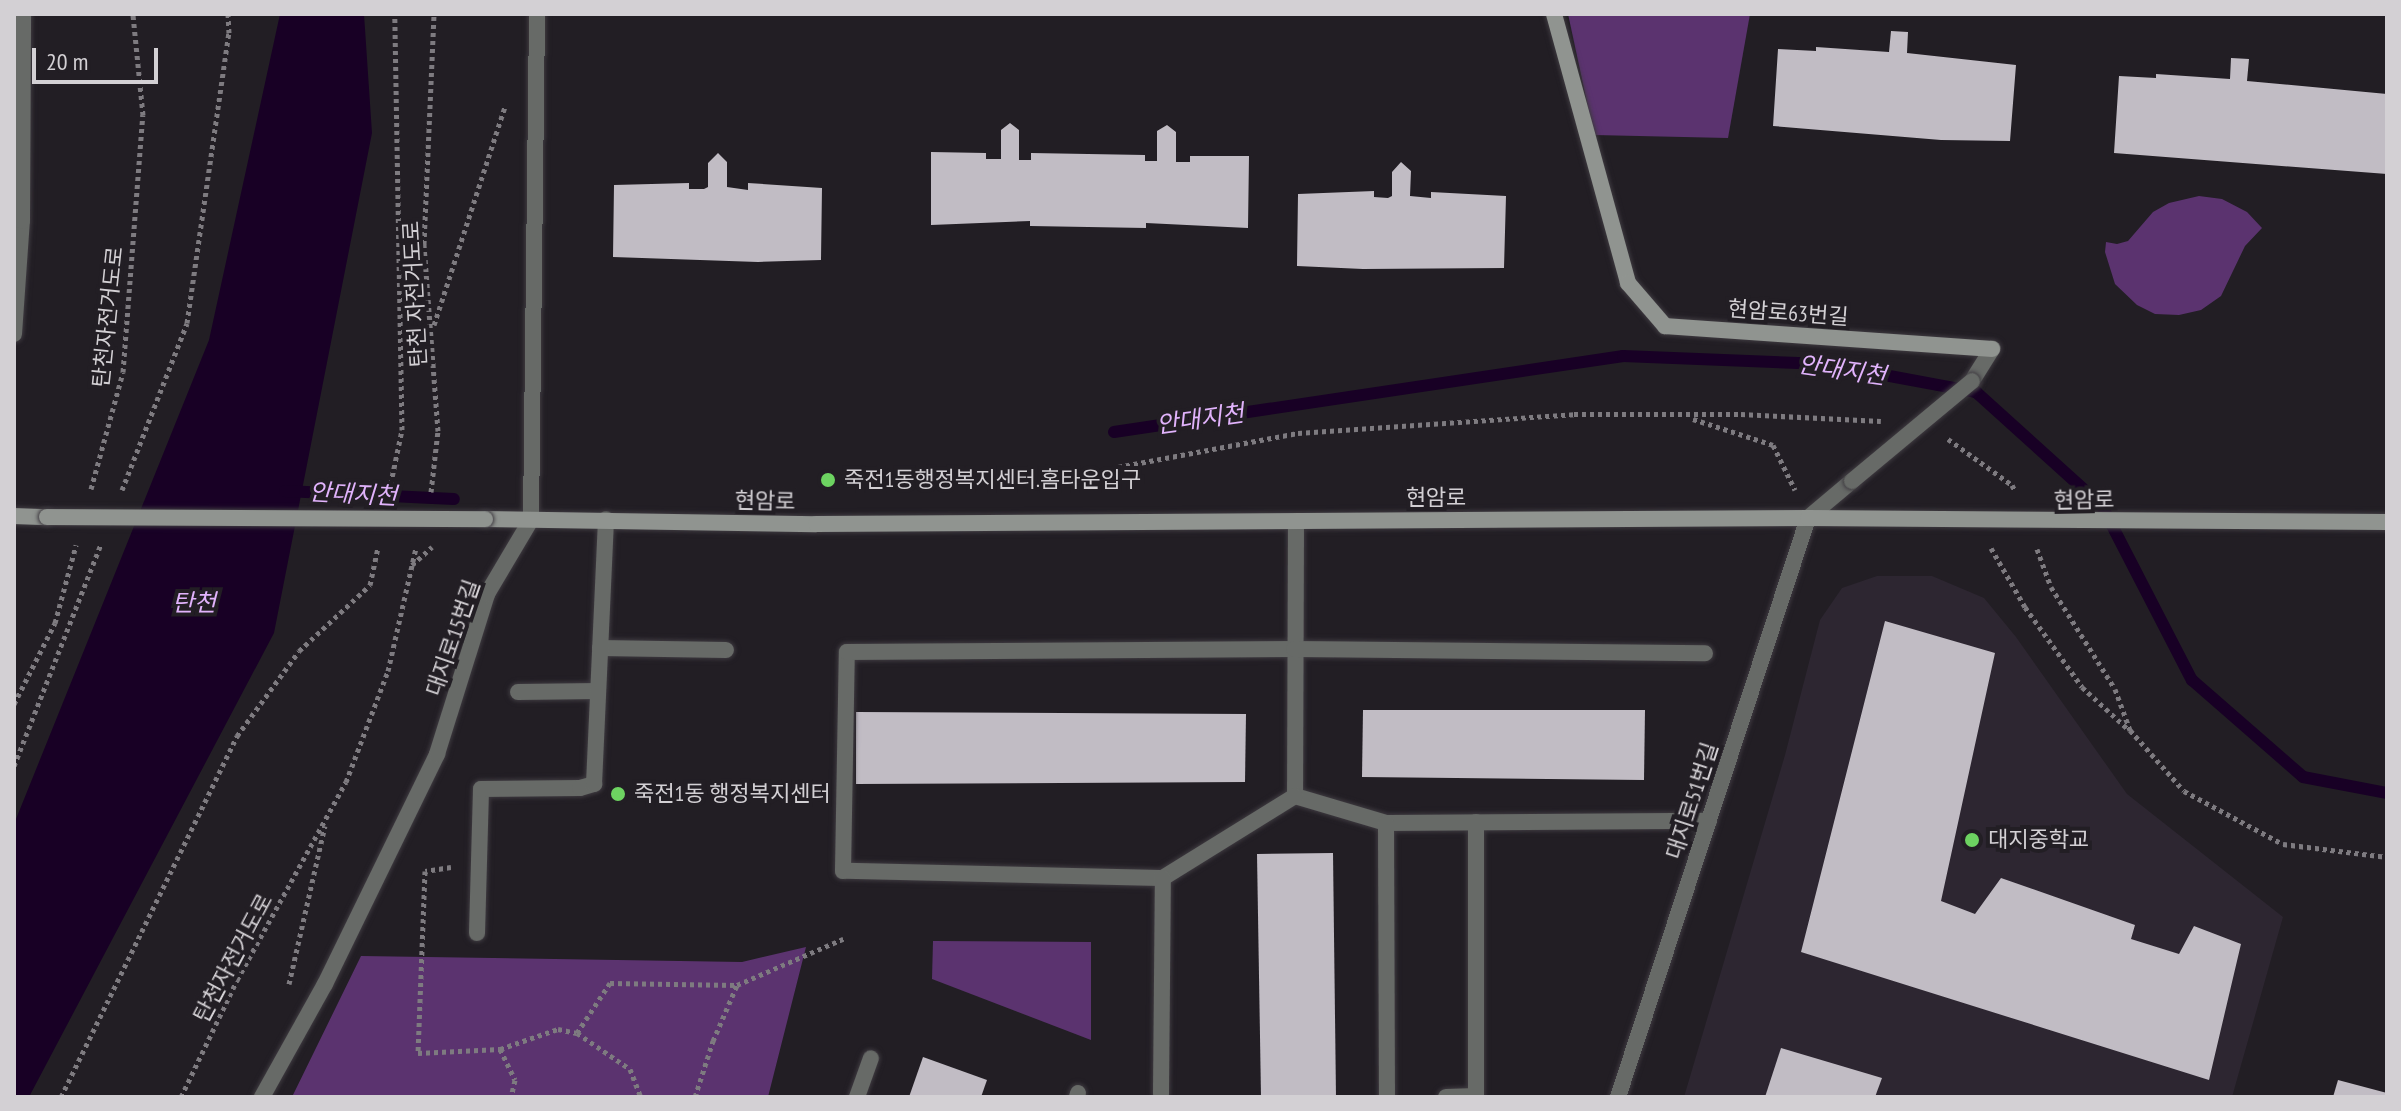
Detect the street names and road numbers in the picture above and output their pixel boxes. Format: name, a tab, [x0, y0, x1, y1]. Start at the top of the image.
street label: 탄천 자전거도로	[398, 220, 432, 368]
street label: 탄천자전거도로	[87, 245, 129, 389]
street label: 현암로63번길	[1727, 296, 1849, 330]
street label: 현암로	[1406, 485, 1466, 511]
street label: 현암로	[2053, 486, 2115, 514]
street label: 현암로	[734, 487, 796, 515]
street label: 대지로15번길	[421, 576, 485, 700]
street label: 대지로51번길	[1661, 739, 1723, 863]
street label: 탄천자전거도로	[188, 889, 278, 1027]

